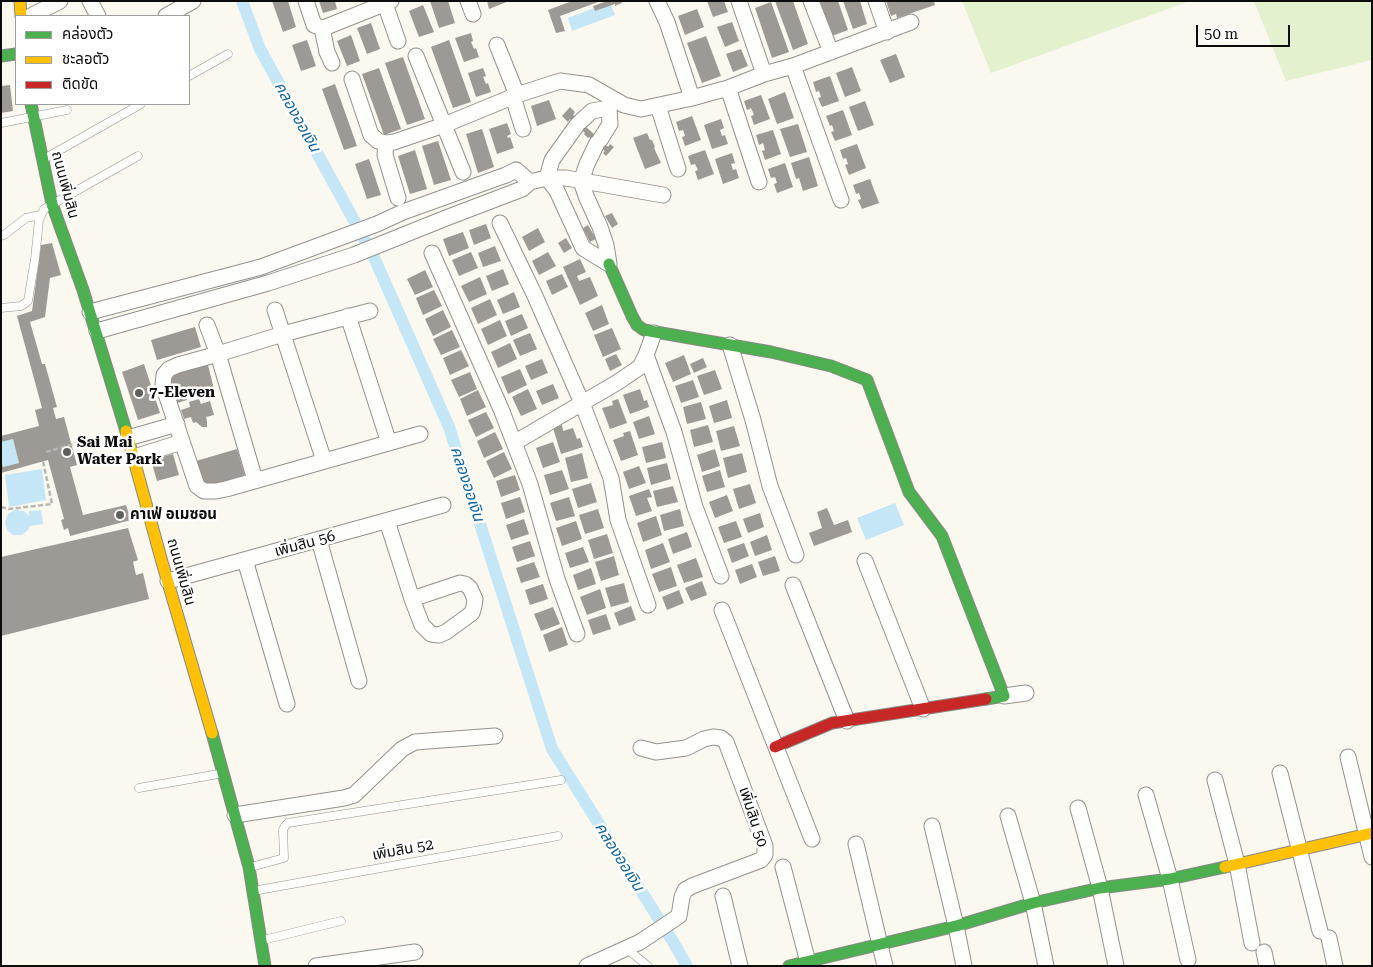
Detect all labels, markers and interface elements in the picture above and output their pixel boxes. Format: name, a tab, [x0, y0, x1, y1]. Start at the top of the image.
legend	[15, 15, 190, 105]
scale bar	[1198, 15, 1292, 47]
text: คล่องตัว	[62, 25, 113, 43]
text: 50 m	[1204, 25, 1238, 43]
text: ชะลอตัว	[62, 50, 109, 68]
text: ติดขัด	[62, 75, 98, 93]
water label: คลองออเงิน	[270, 78, 324, 156]
street label: ถนนเพิ่มสิน	[47, 149, 83, 221]
place label: 7-Eleven	[149, 384, 215, 402]
marker: 7-Eleven	[133, 387, 145, 399]
place label: Sai Mai Water Park	[77, 434, 162, 469]
water label: คลองออเงิน	[446, 444, 488, 524]
marker: Sai Mai Water Park	[61, 446, 73, 458]
place label: คาเฟ่ อเมซอน	[130, 506, 217, 524]
marker: คาเฟ่ อเมซอน	[114, 509, 126, 521]
street label: เพิ่มสิน 56	[273, 527, 337, 561]
street label: ถนนเพิ่มสิน	[163, 536, 199, 608]
street label: เพิ่มสิน 50	[735, 785, 771, 849]
water label: คลองออเงิน	[590, 819, 648, 895]
street label: เพิ่มสิน 52	[371, 836, 435, 864]

